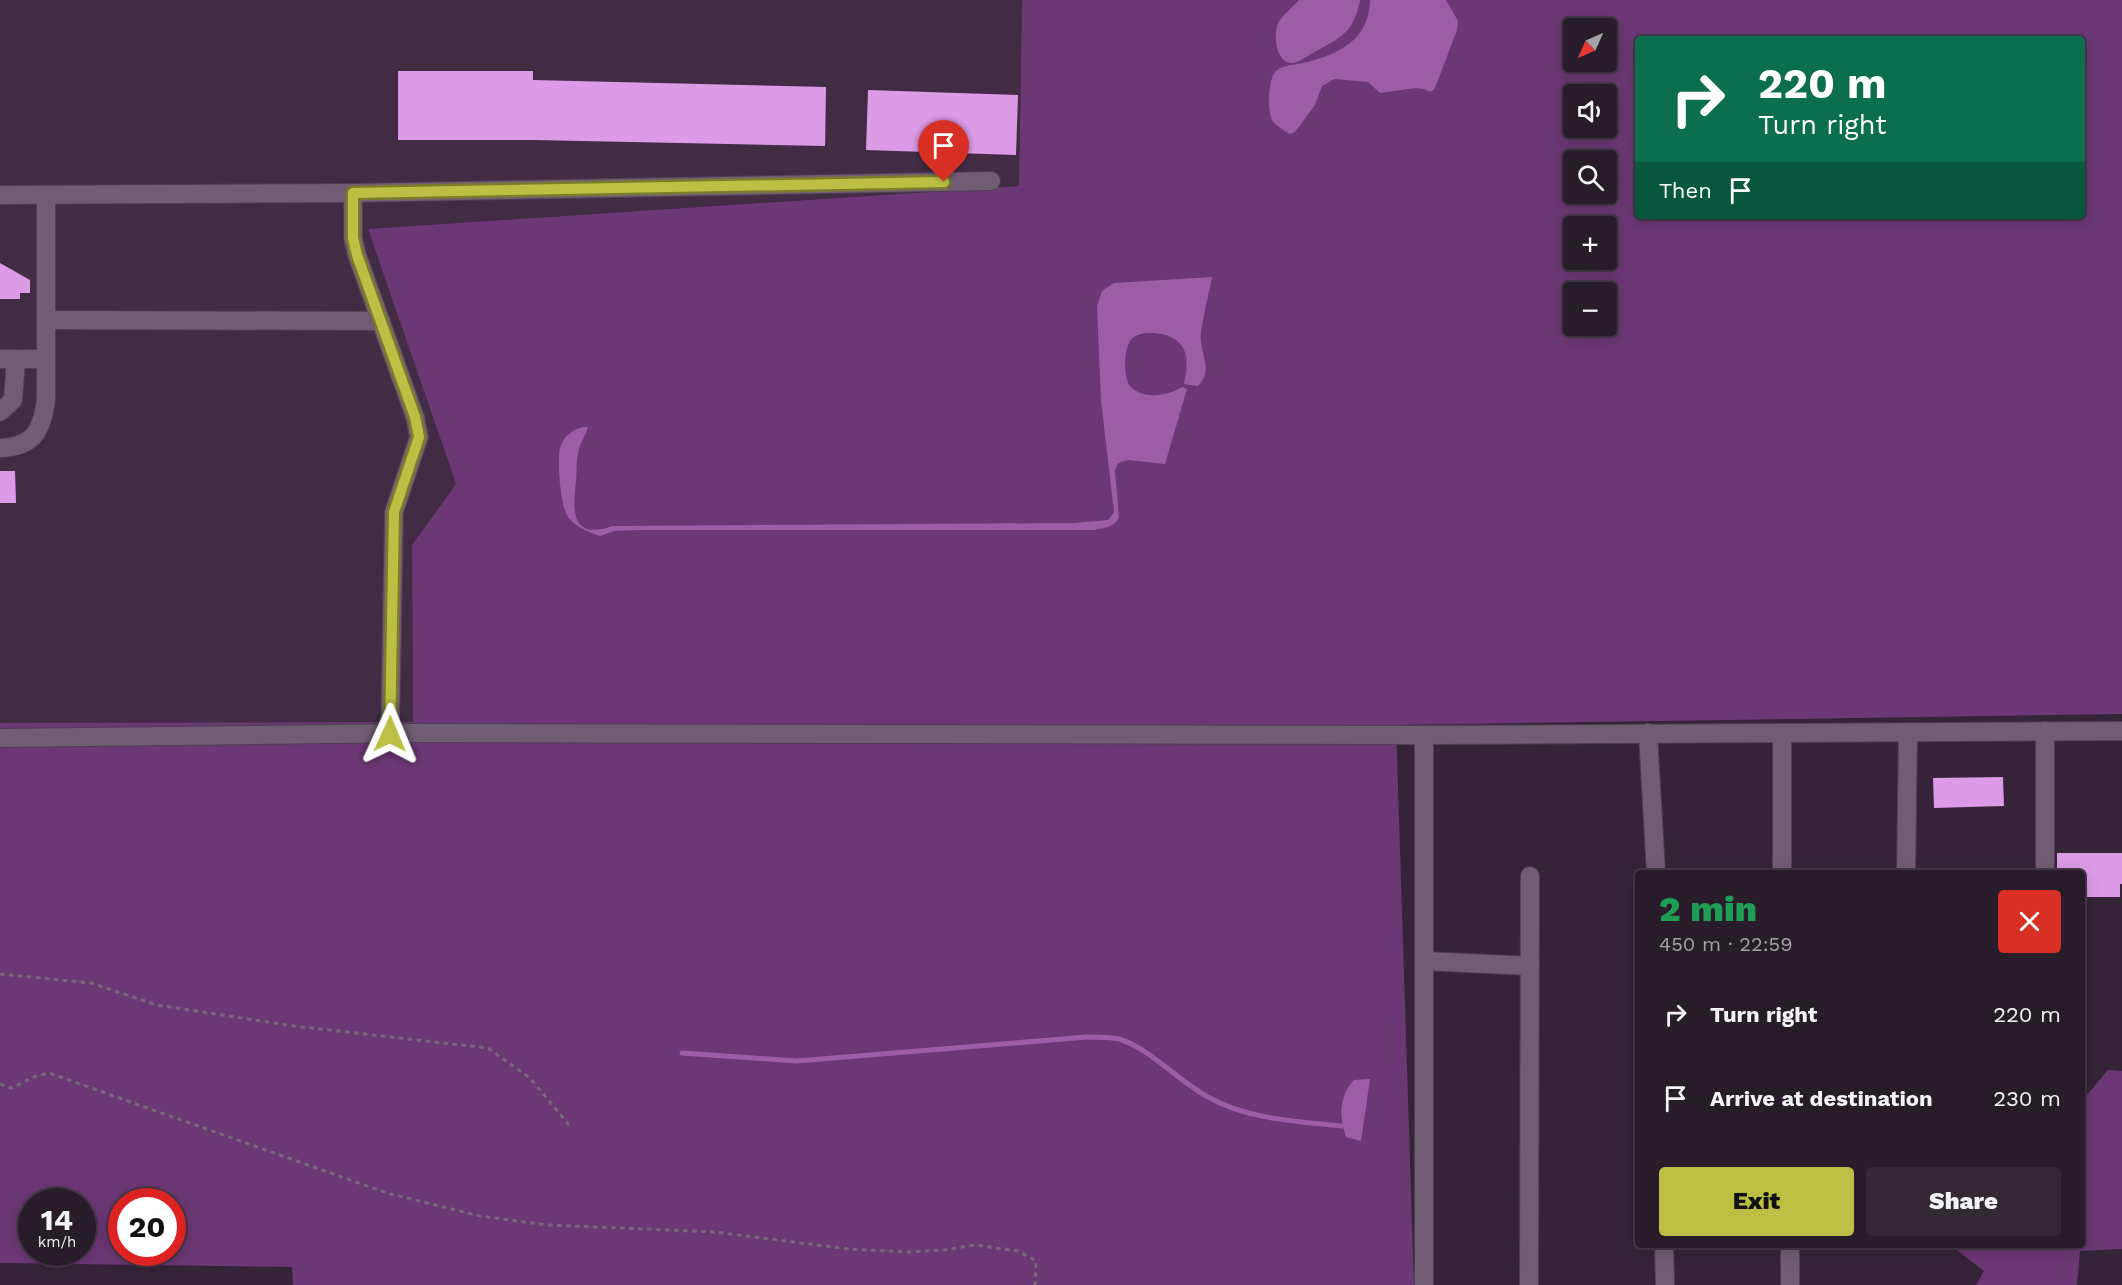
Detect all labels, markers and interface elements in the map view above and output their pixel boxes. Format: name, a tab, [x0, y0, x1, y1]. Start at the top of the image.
north arrow	[1563, 18, 1617, 72]
map controls	[1563, 18, 1617, 336]
text: 220 m	[1758, 59, 1887, 108]
icon: right	[1659, 60, 1737, 138]
button: sound	[1563, 84, 1617, 138]
text: Turn right	[1758, 109, 1887, 141]
pin	[918, 120, 969, 182]
icon: arrive	[927, 129, 960, 162]
button: search	[1563, 150, 1617, 204]
icon: arrive	[1724, 174, 1757, 207]
text: Then	[1659, 178, 1712, 203]
button: +	[1563, 216, 1617, 270]
button: −	[1563, 282, 1617, 336]
position arrow	[358, 702, 422, 766]
text: 2 min	[1659, 888, 1757, 930]
button: close	[1998, 890, 2061, 953]
text: 450 m · 22:59	[1659, 932, 1793, 956]
icon: right	[1659, 998, 1692, 1031]
text: Turn right	[1710, 1002, 1817, 1027]
text: 220 m	[1993, 1002, 2061, 1027]
icon: arrive	[1659, 1082, 1692, 1115]
text: Arrive at destination	[1710, 1086, 1933, 1111]
text: 230 m	[1993, 1086, 2061, 1111]
button: Exit	[1659, 1167, 1854, 1236]
button: Share	[1866, 1167, 2061, 1236]
speed limit sign: 20	[108, 1188, 186, 1266]
text: 14	[41, 1202, 73, 1237]
text: km/h	[38, 1233, 76, 1251]

